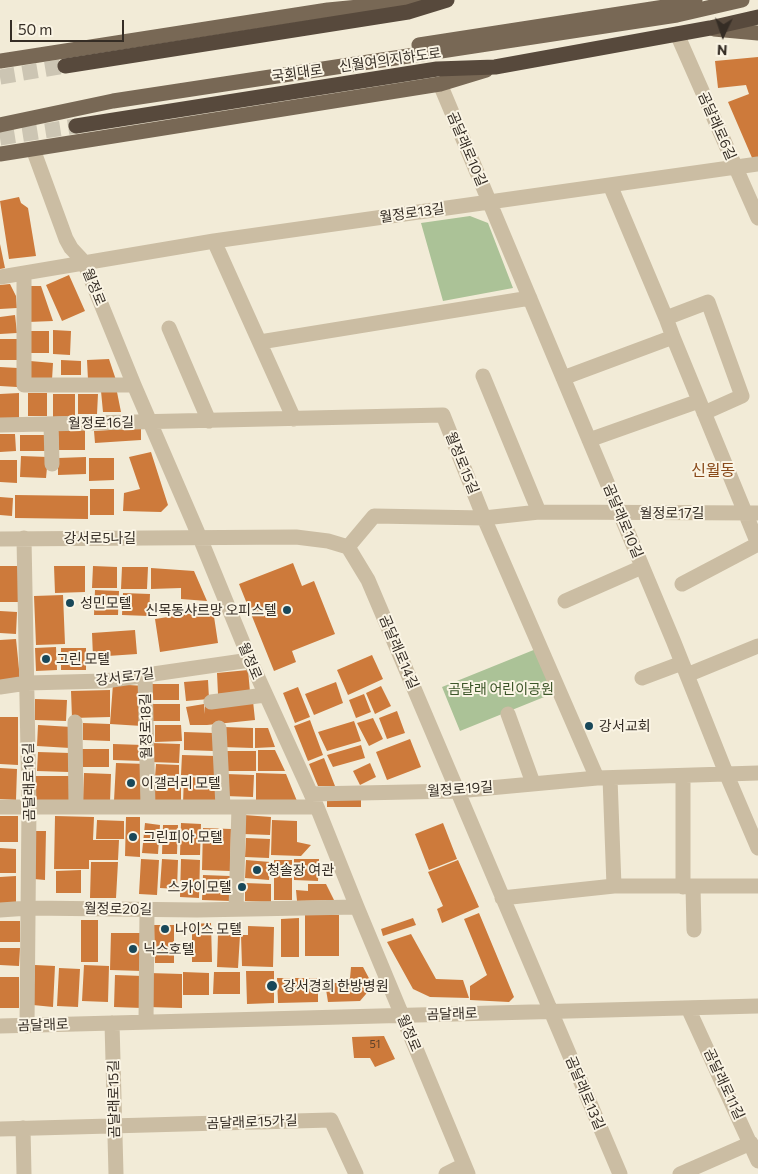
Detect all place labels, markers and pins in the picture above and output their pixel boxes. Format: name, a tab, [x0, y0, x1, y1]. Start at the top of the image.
place label: 성민모텔	[80, 595, 132, 611]
marker: 성민모텔	[64, 597, 76, 609]
place label: 신목동샤르망 오피스텔	[146, 602, 277, 618]
marker: 신목동샤르망 오피스텔	[281, 604, 293, 616]
place label: 그린 모텔	[56, 651, 110, 667]
marker: 그린 모텔	[40, 653, 52, 665]
place label: 강서교회	[599, 718, 651, 734]
marker: 강서교회	[583, 720, 595, 732]
place label: 이갤러리 모텔	[141, 775, 221, 791]
marker: 이갤러리 모텔	[125, 777, 137, 789]
place label: 그린피아 모텔	[143, 829, 223, 845]
marker: 그린피아 모텔	[127, 831, 139, 843]
place label: 청솔장 여관	[267, 862, 334, 878]
marker: 청솔장 여관	[251, 864, 263, 876]
place label: 스카이모텔	[168, 879, 232, 895]
marker: 스카이모텔	[236, 881, 248, 893]
place label: 나이스 모텔	[175, 921, 242, 937]
marker: 나이스 모텔	[159, 923, 171, 935]
place label: 닉스호텔	[143, 941, 195, 957]
marker: 닉스호텔	[127, 943, 139, 955]
place label: 강서경희 한방병원	[283, 978, 389, 994]
marker: 강서경희 한방병원	[265, 979, 279, 993]

